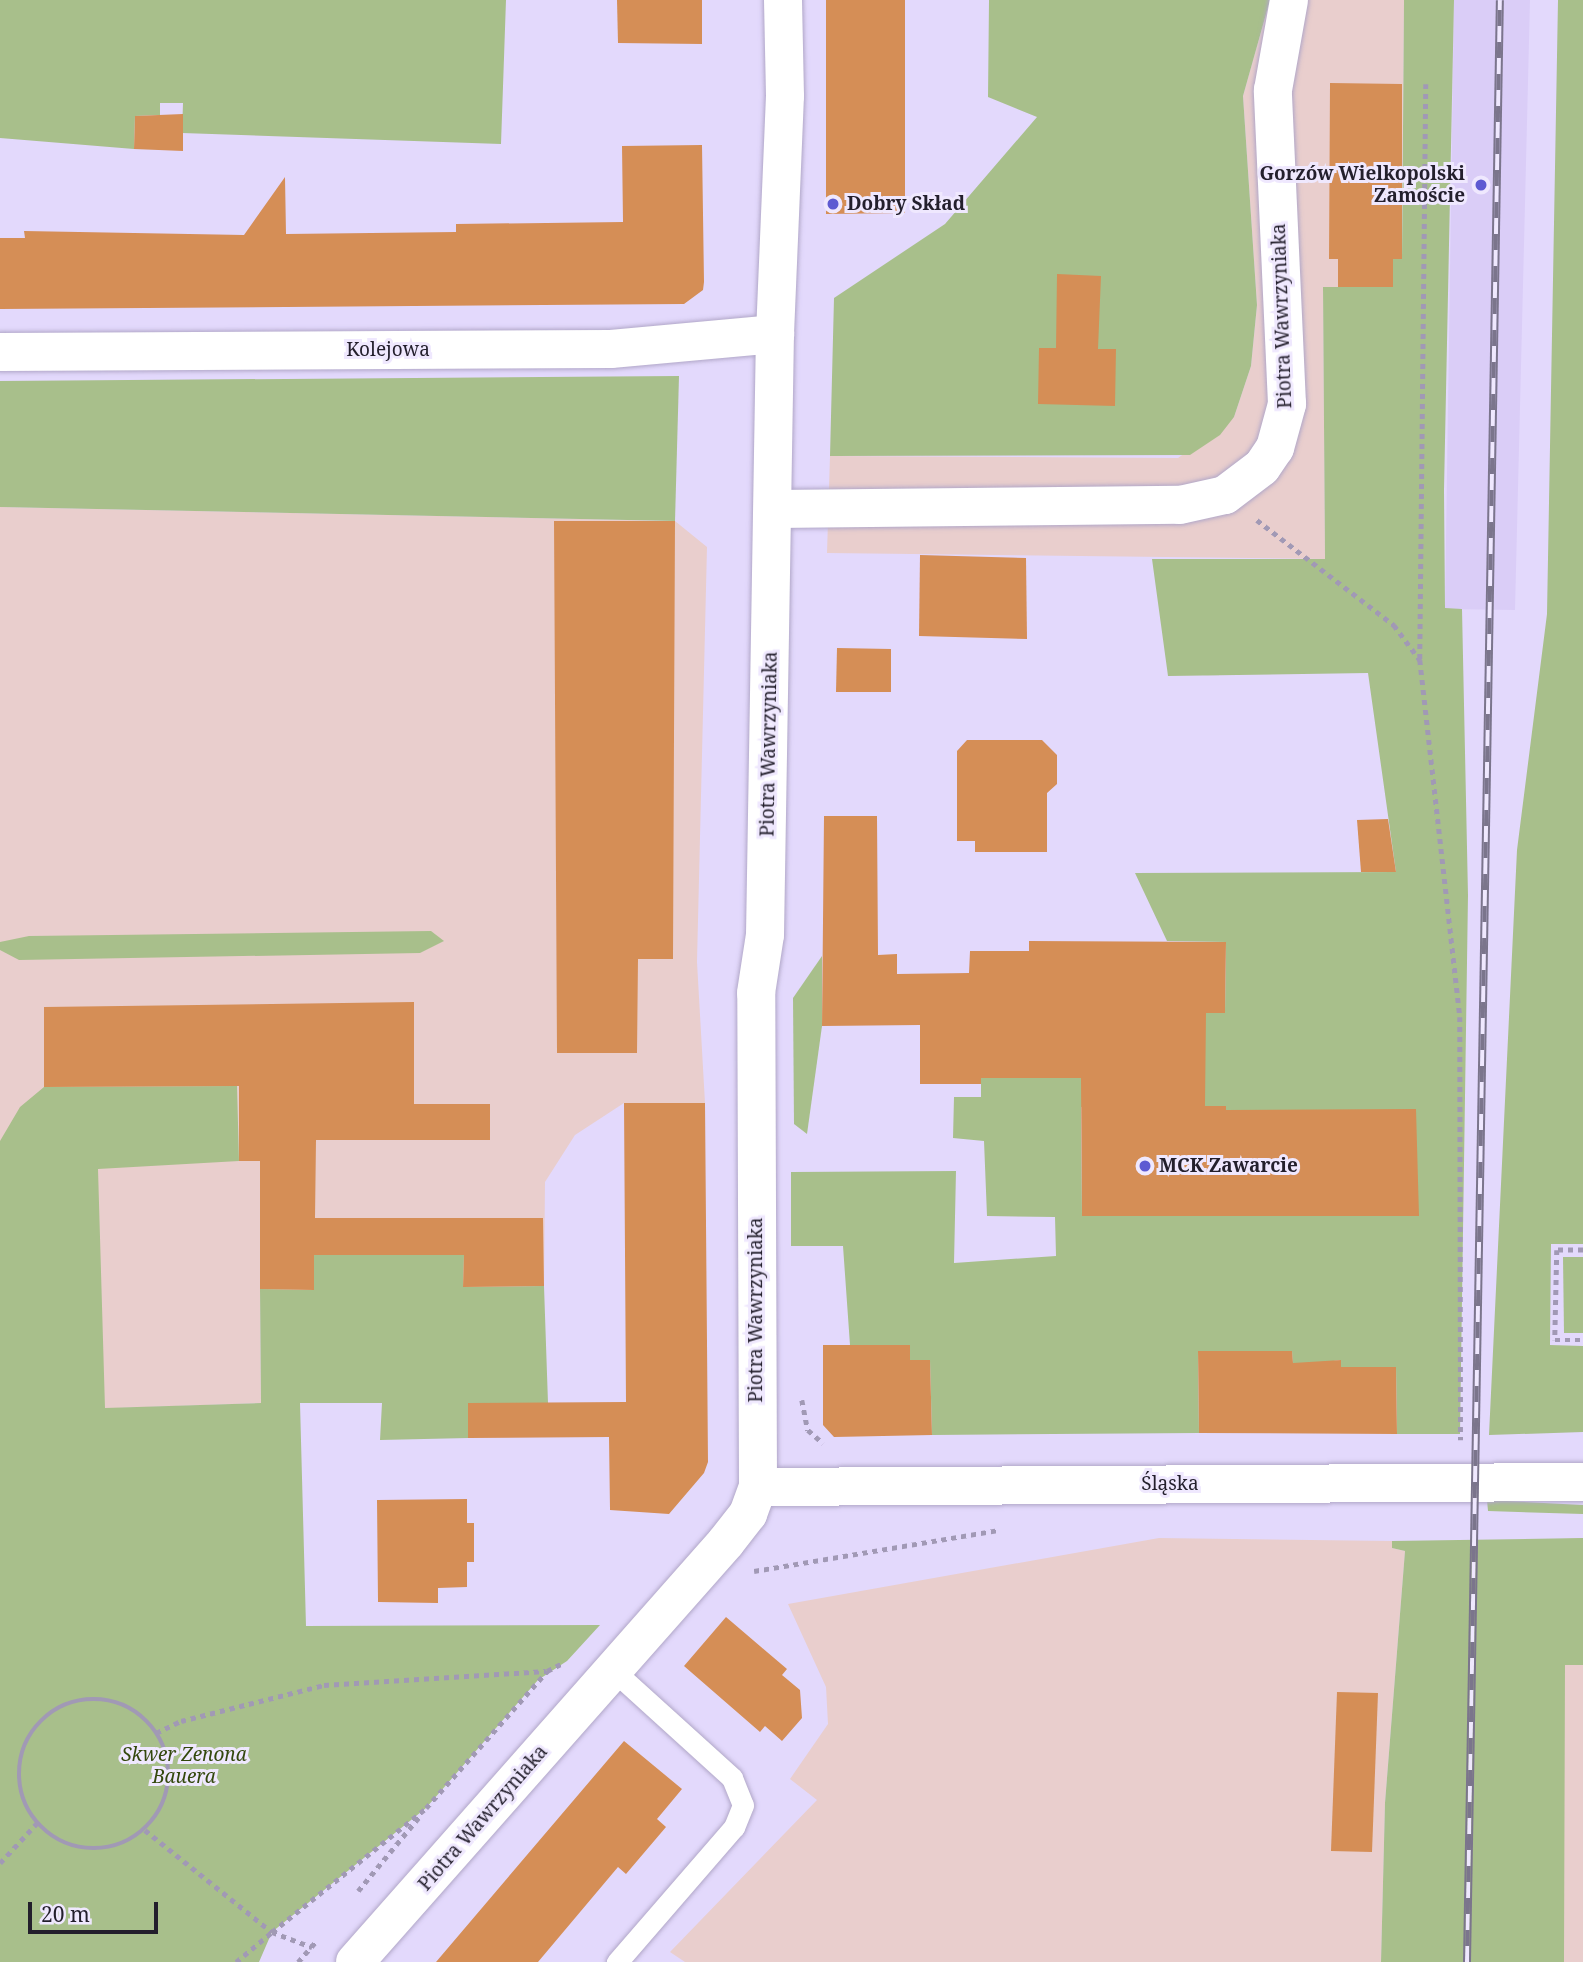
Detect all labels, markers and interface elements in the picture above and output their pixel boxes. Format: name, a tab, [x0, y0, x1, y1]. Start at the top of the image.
place label: Gorzów Wielkopolski Zamoście	[1259, 163, 1465, 207]
marker: Gorzów Wielkopolski Zamoście	[1471, 175, 1491, 195]
place label: Dobry Skład	[847, 193, 965, 215]
marker: Dobry Skład	[825, 196, 841, 212]
street label: Piotra Wawrzyniaka	[1267, 223, 1297, 409]
street label: Kolejowa	[346, 339, 430, 361]
street label: Piotra Wawrzyniaka	[756, 651, 782, 837]
place label: MCK Zawarcie	[1159, 1155, 1298, 1177]
marker: MCK Zawarcie	[1137, 1158, 1153, 1174]
street label: Piotra Wawrzyniaka	[745, 1217, 767, 1403]
street label: Śląska	[1141, 1473, 1199, 1495]
street label: Piotra Wawrzyniaka	[414, 1741, 552, 1895]
park label: Skwer Zenona Bauera	[121, 1744, 247, 1788]
scale bar	[32, 1888, 161, 1932]
text: 20 m	[41, 1900, 90, 1928]

